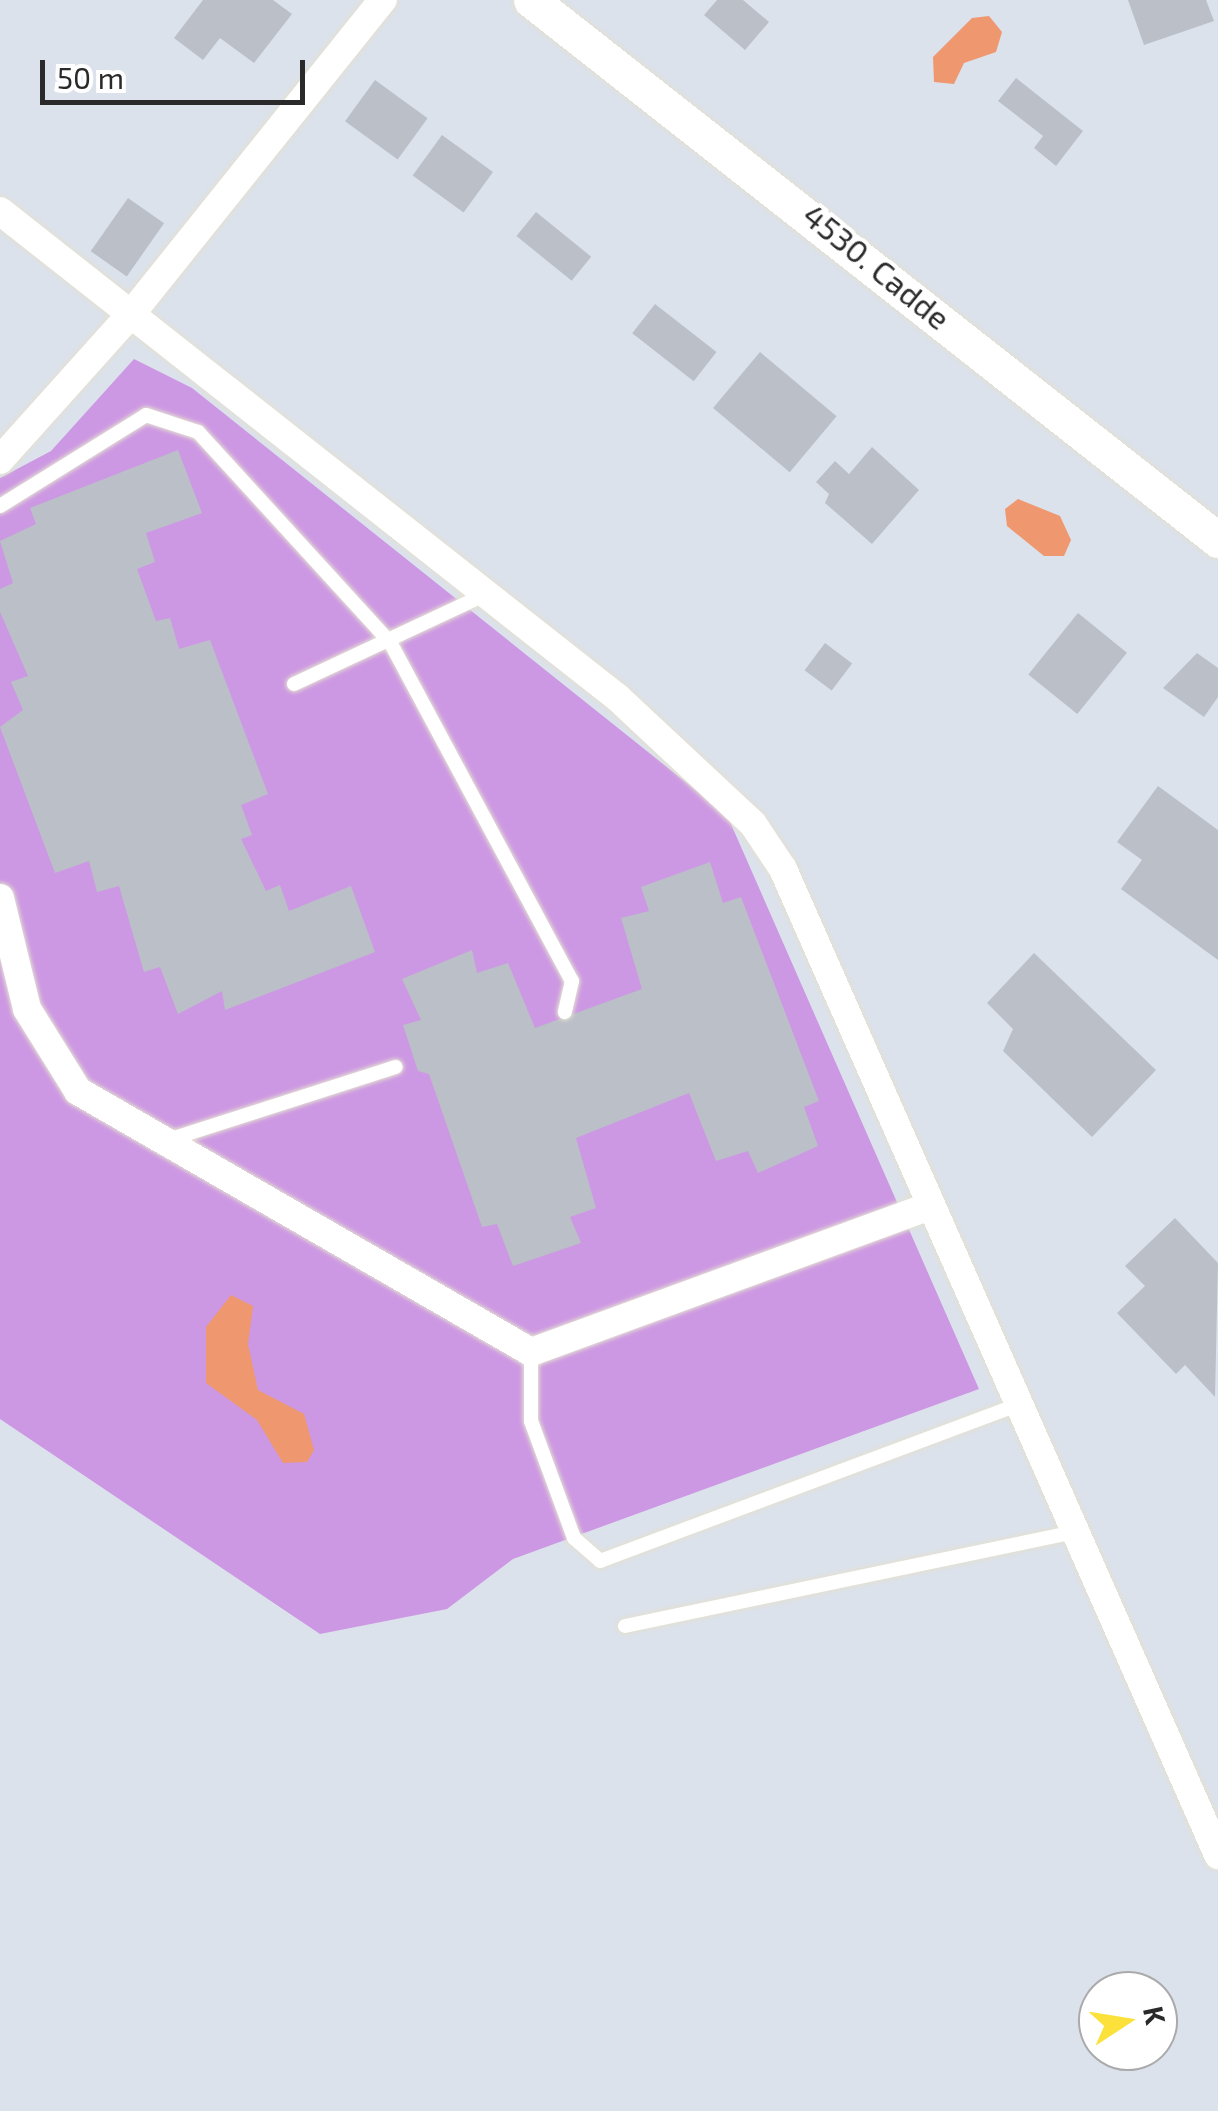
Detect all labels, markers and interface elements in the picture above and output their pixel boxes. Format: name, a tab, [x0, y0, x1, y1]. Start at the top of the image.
scale bar	[45, 40, 310, 102]
text: 50 m	[57, 59, 124, 95]
street label: 4530. Cadde	[796, 195, 958, 337]
north arrow	[1078, 1971, 1178, 2071]
text: K	[1137, 2003, 1174, 2027]

